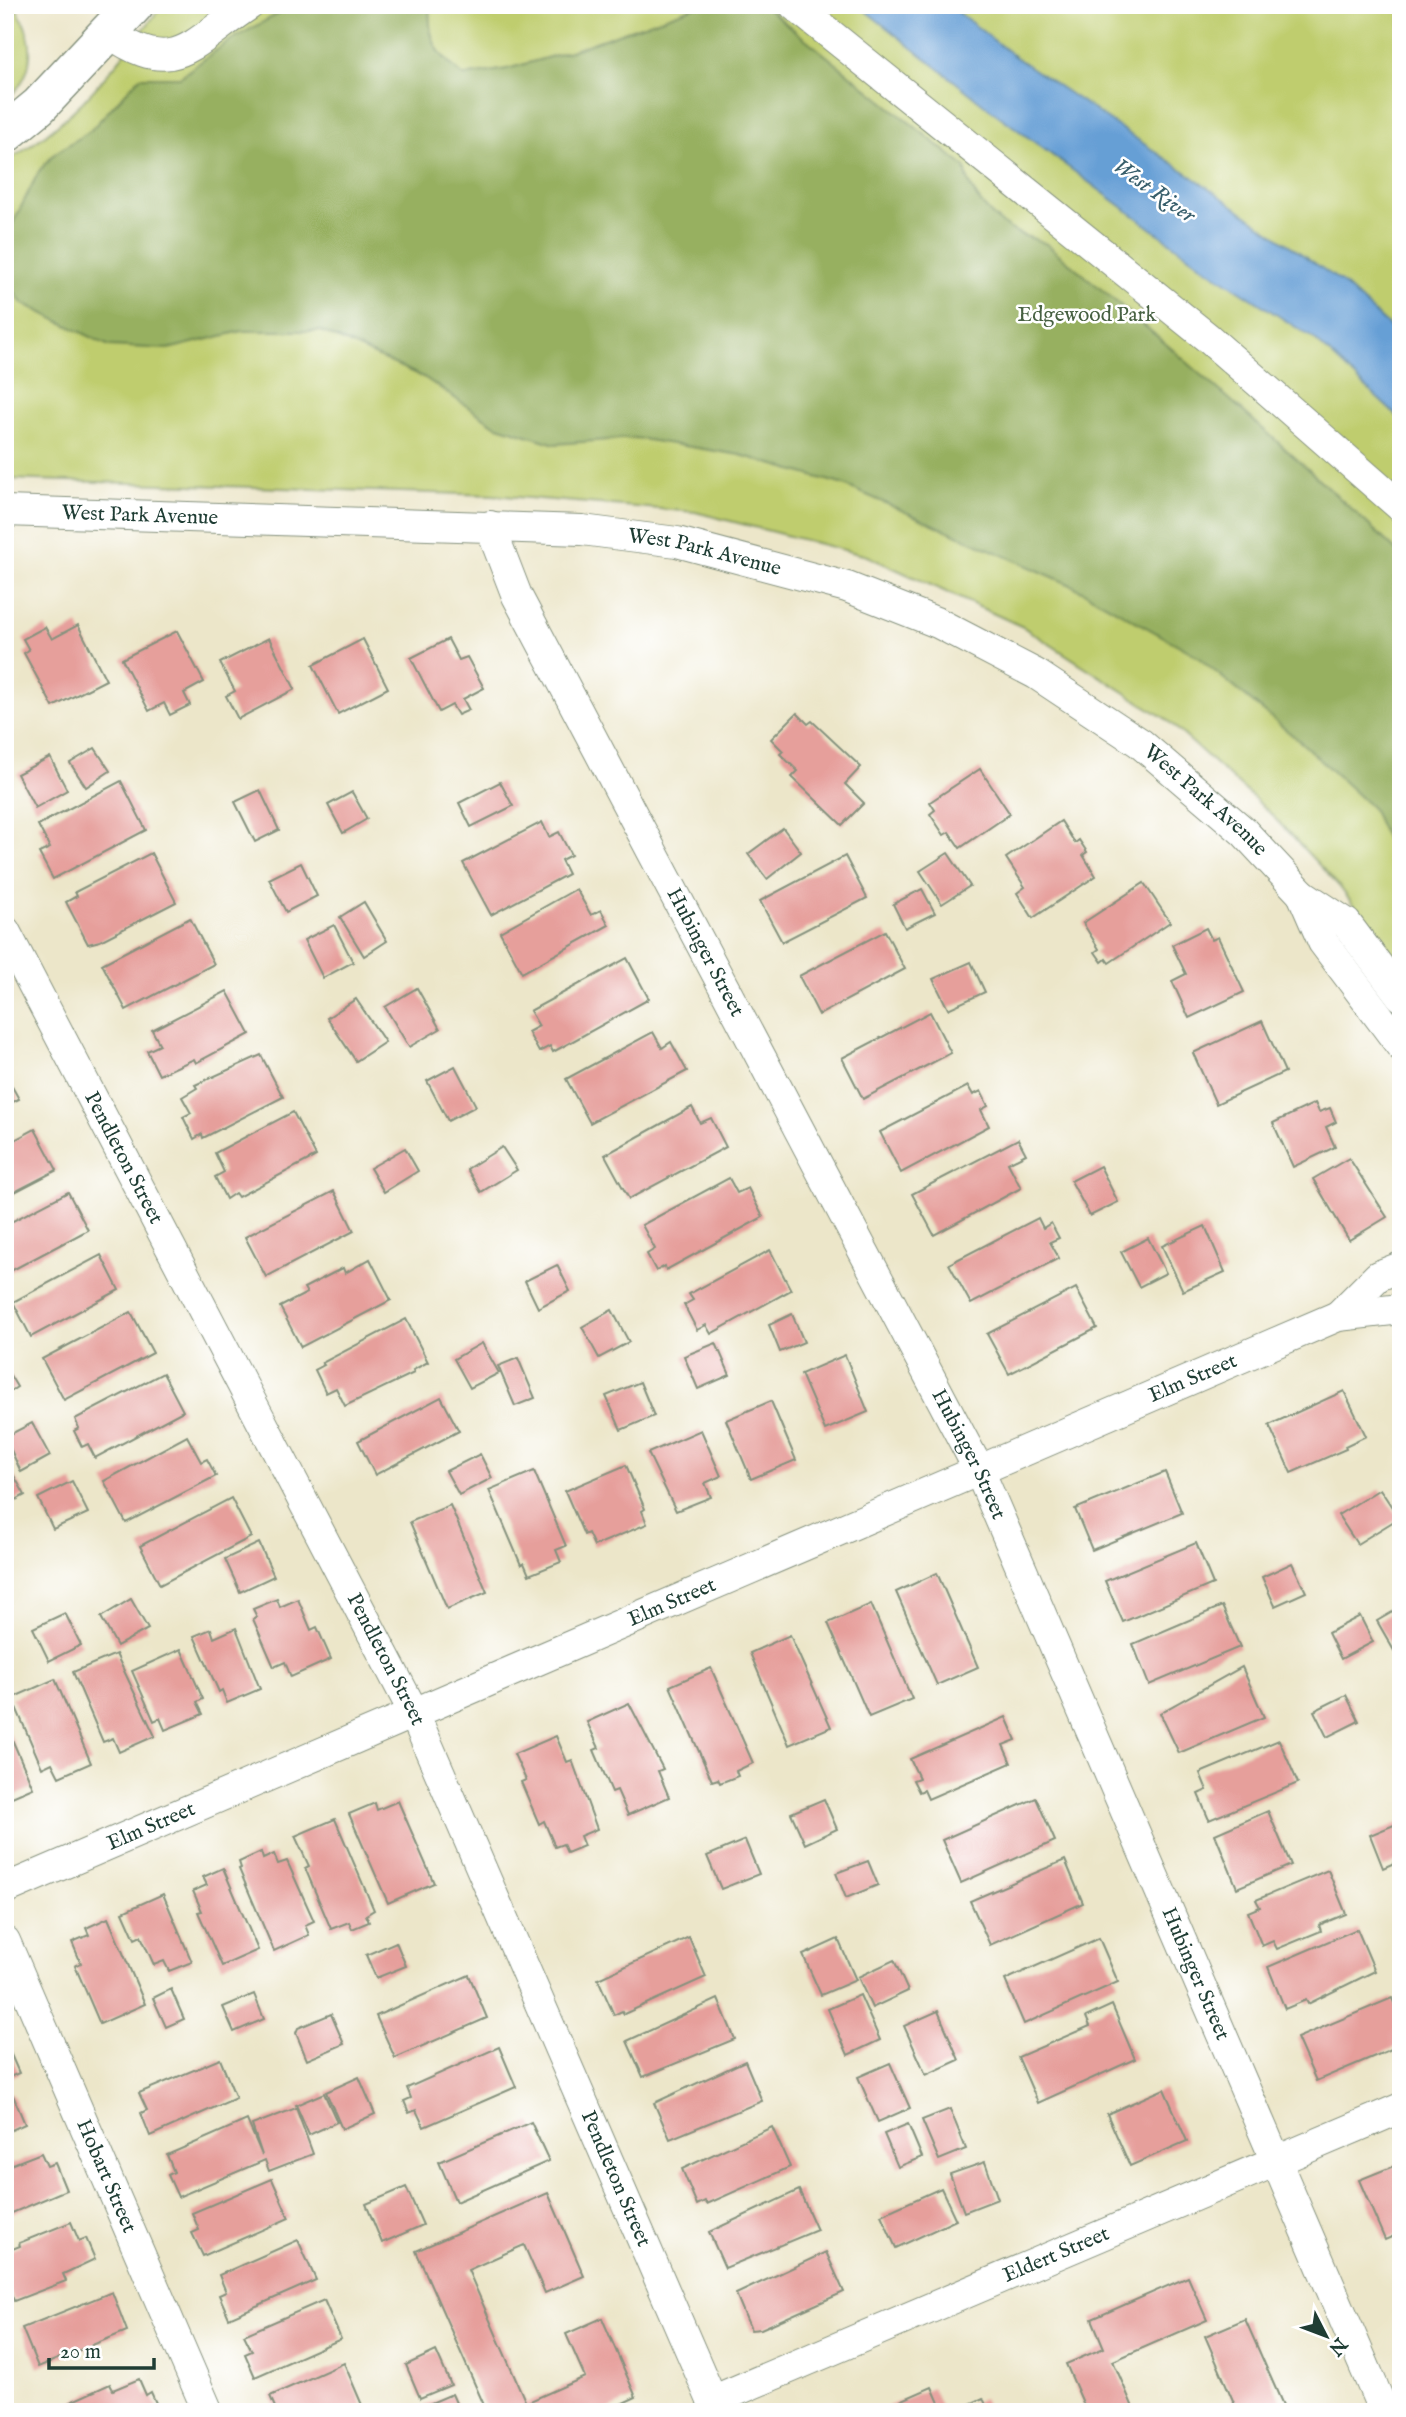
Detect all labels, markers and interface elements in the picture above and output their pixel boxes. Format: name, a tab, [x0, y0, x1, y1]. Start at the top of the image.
water label: West River	[1107, 152, 1202, 231]
park label: Edgewood Park	[1018, 302, 1157, 329]
street label: West Park Avenue	[61, 499, 219, 532]
street label: West Park Avenue	[626, 522, 784, 583]
street label: West Park Avenue	[1138, 738, 1273, 862]
street label: Hubinger Street	[660, 883, 750, 1021]
street label: Pendleton Street	[78, 1087, 169, 1229]
street label: Elm Street	[1145, 1348, 1241, 1409]
street label: Hubinger Street	[925, 1384, 1012, 1524]
street label: Elm Street	[624, 1571, 720, 1633]
street label: Pendleton Street	[340, 1589, 431, 1730]
street label: Elm Street	[103, 1795, 199, 1857]
street label: Hubinger Street	[1155, 1903, 1236, 2044]
street label: Pendleton Street	[574, 2106, 657, 2251]
street label: Hobart Street	[70, 2115, 143, 2237]
street label: Eldert Street	[999, 2220, 1113, 2289]
north arrow	[1290, 2302, 1360, 2372]
scale bar	[49, 2326, 154, 2370]
text: N	[1322, 2331, 1352, 2361]
text: 20 m	[60, 2339, 101, 2366]

